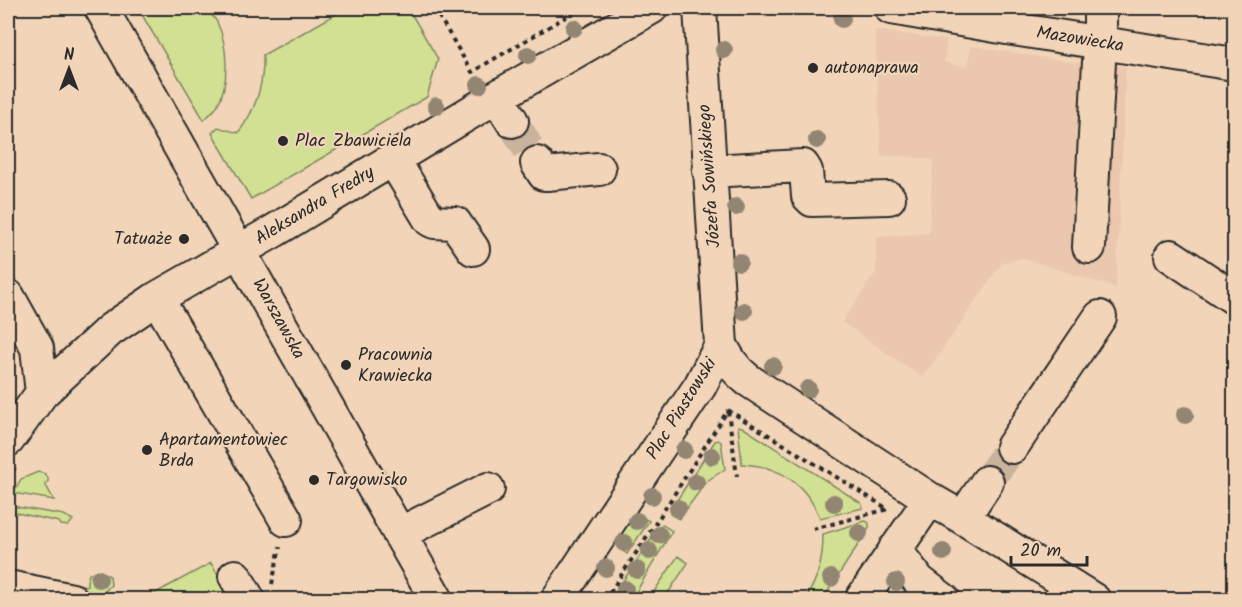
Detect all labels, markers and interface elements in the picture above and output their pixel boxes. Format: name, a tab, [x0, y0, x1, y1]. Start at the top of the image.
street label: Mazowiecka	[1034, 19, 1126, 61]
north arrow	[39, 39, 99, 99]
text: N	[64, 43, 74, 68]
place label: autonaprawa	[825, 54, 919, 83]
marker: autonaprawa	[806, 61, 820, 75]
street label: Józefa Sowińskiego	[691, 103, 729, 249]
place label: Plac Zbawiciela	[295, 127, 412, 156]
marker: Plac Zbawiciela	[276, 134, 290, 148]
street label: Aleksandra Fredry	[250, 159, 381, 253]
place label: Tatuaże	[114, 225, 172, 254]
marker: Tatuaże	[177, 232, 191, 246]
street label: Warszawska	[244, 273, 312, 365]
place label: Pracownia Krawiecka	[358, 341, 433, 391]
street label: Plac Piastowski	[639, 352, 725, 466]
marker: Pracownia Krawiecka	[339, 358, 353, 372]
place label: Apartamentowiec Brda	[159, 426, 288, 476]
marker: Apartamentowiec Brda	[140, 443, 154, 457]
place label: Targowisko	[326, 466, 407, 495]
marker: Targowisko	[307, 473, 321, 487]
scale bar	[1011, 529, 1088, 567]
text: 20 m	[1020, 537, 1061, 566]

